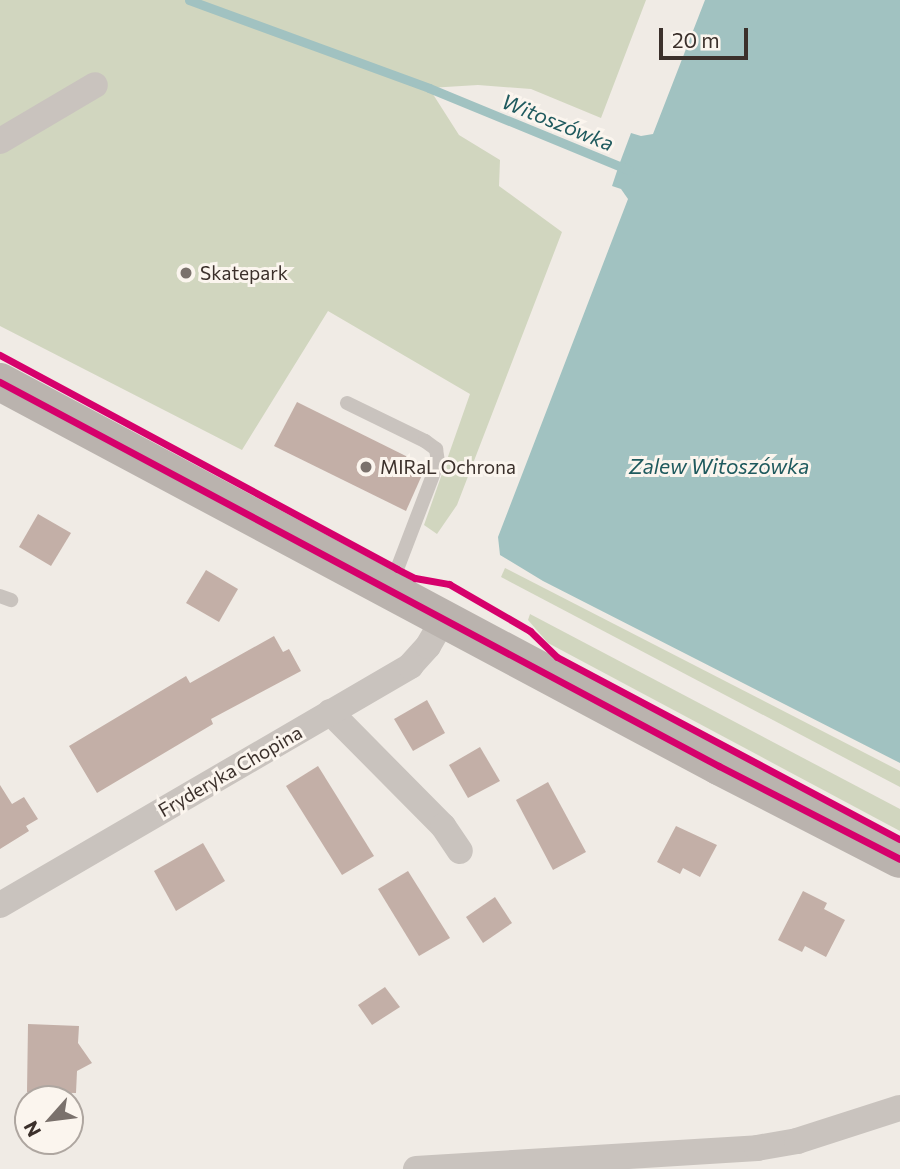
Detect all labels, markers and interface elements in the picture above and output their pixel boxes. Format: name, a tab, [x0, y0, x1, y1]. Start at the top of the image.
scale bar	[662, 14, 751, 58]
text: 20 m	[672, 27, 720, 52]
water label: Witoszówka	[498, 88, 618, 156]
place label: Skatepark	[200, 262, 288, 284]
marker: Skatepark	[178, 265, 194, 281]
water label: Zalew Witoszówka	[629, 453, 809, 479]
place label: MIRaL Ochrona	[380, 456, 516, 478]
marker: MIRaL Ochrona	[358, 459, 374, 475]
street label: Fryderyka Chopina	[154, 721, 306, 821]
north arrow	[14, 1085, 84, 1155]
text: N	[18, 1117, 45, 1141]

